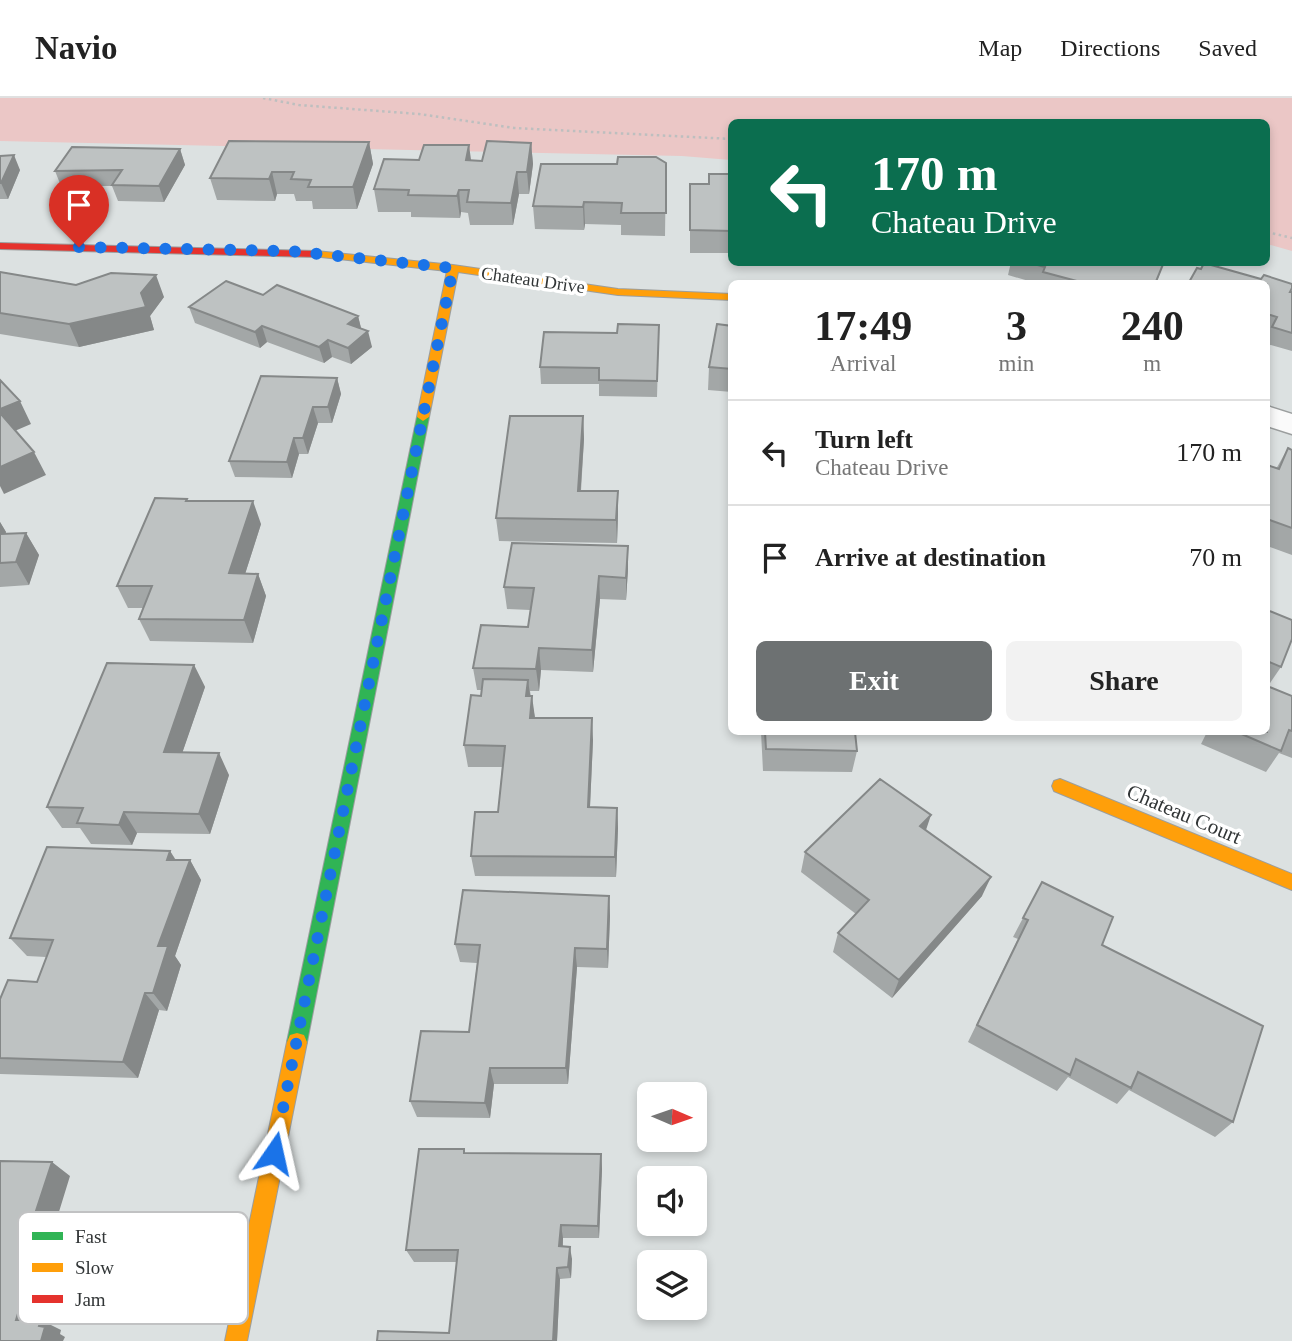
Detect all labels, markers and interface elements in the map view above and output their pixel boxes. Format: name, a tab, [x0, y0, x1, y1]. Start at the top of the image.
text: Navio	[35, 30, 118, 66]
text: Map	[978, 35, 1022, 61]
text: Directions	[1060, 35, 1160, 61]
text: Saved	[1198, 35, 1257, 61]
text: 170 m	[871, 146, 998, 201]
icon: left	[756, 147, 847, 238]
pin	[49, 175, 109, 247]
icon: arrive	[60, 186, 98, 224]
text: Chateau Drive	[871, 204, 1057, 240]
street label: Chateau Drive	[480, 263, 586, 297]
text: 17:49	[814, 303, 912, 349]
text: 3	[1006, 303, 1027, 349]
text: 240	[1121, 303, 1184, 349]
text: Arrival	[830, 351, 897, 376]
text: min	[999, 351, 1034, 376]
text: m	[1143, 351, 1161, 376]
text: Turn left	[815, 425, 913, 454]
icon: left	[756, 434, 794, 472]
text: 170 m	[1176, 438, 1242, 467]
text: Chateau Drive	[815, 455, 948, 480]
icon: arrive	[756, 539, 794, 577]
text: Arrive at destination	[815, 543, 1046, 572]
text: 70 m	[1189, 543, 1242, 572]
button: Exit	[756, 641, 992, 721]
button: Share	[1006, 641, 1242, 721]
street label: Chateau Court	[1123, 779, 1245, 849]
north arrow	[637, 1082, 707, 1152]
map controls	[637, 1082, 707, 1320]
position arrow	[237, 1116, 311, 1190]
button: sound	[637, 1166, 707, 1236]
legend	[18, 1212, 248, 1324]
text: Fast	[75, 1226, 107, 1247]
button: layers	[637, 1250, 707, 1320]
text: Slow	[75, 1257, 114, 1278]
text: Jam	[75, 1289, 106, 1310]

